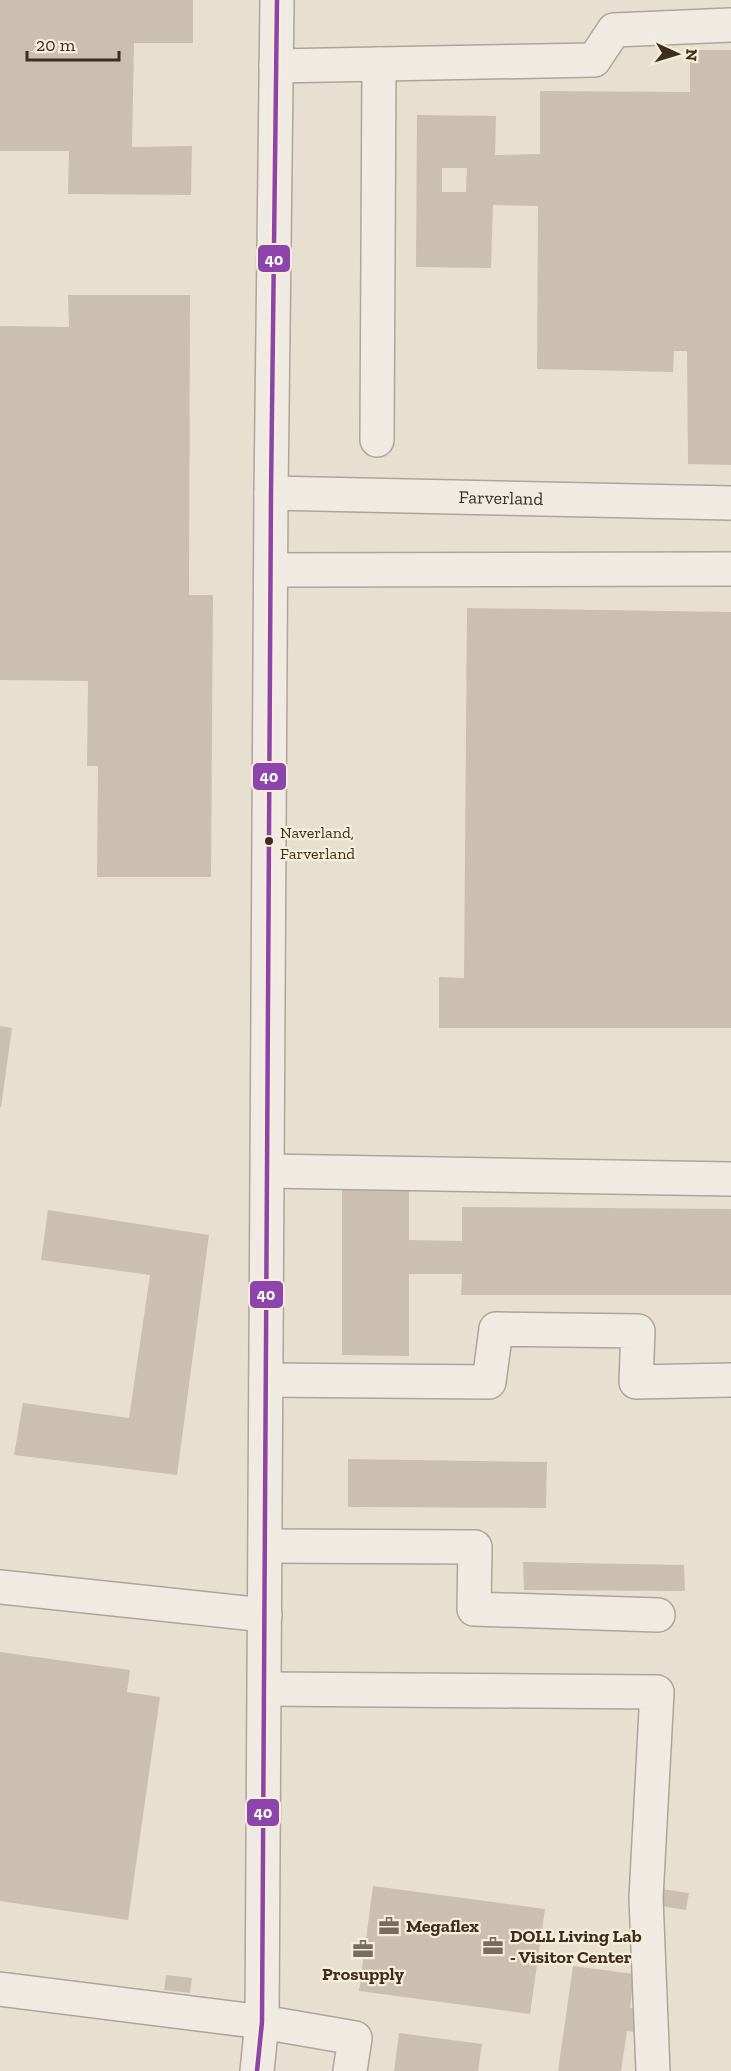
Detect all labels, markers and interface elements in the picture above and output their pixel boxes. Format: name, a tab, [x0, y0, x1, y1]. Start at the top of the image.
scale bar	[27, 24, 118, 62]
north arrow	[647, 24, 707, 84]
text: 20 m	[36, 34, 76, 56]
text: N	[682, 48, 701, 62]
line badge: 40	[257, 244, 291, 273]
text: 40	[265, 250, 283, 269]
street label: Farverland	[458, 486, 544, 510]
line badge: 40	[252, 762, 287, 791]
text: 40	[260, 767, 278, 786]
place label: Naverland, Farverland	[280, 823, 355, 863]
marker: Naverland, Farverland	[263, 835, 275, 847]
line badge: 40	[249, 1280, 284, 1309]
text: 40	[257, 1285, 275, 1304]
line badge: 40	[246, 1798, 280, 1827]
text: 40	[254, 1803, 272, 1822]
office icon: Megaflex	[377, 1914, 401, 1938]
place label: Megaflex	[406, 1915, 479, 1937]
place label: DOLL Living Lab - Visitor Center	[510, 1925, 642, 1968]
office icon: DOLL Living Lab - Visitor Center	[481, 1934, 505, 1958]
office icon: Prosupply	[351, 1937, 375, 1961]
place label: Prosupply	[322, 1963, 404, 1985]

